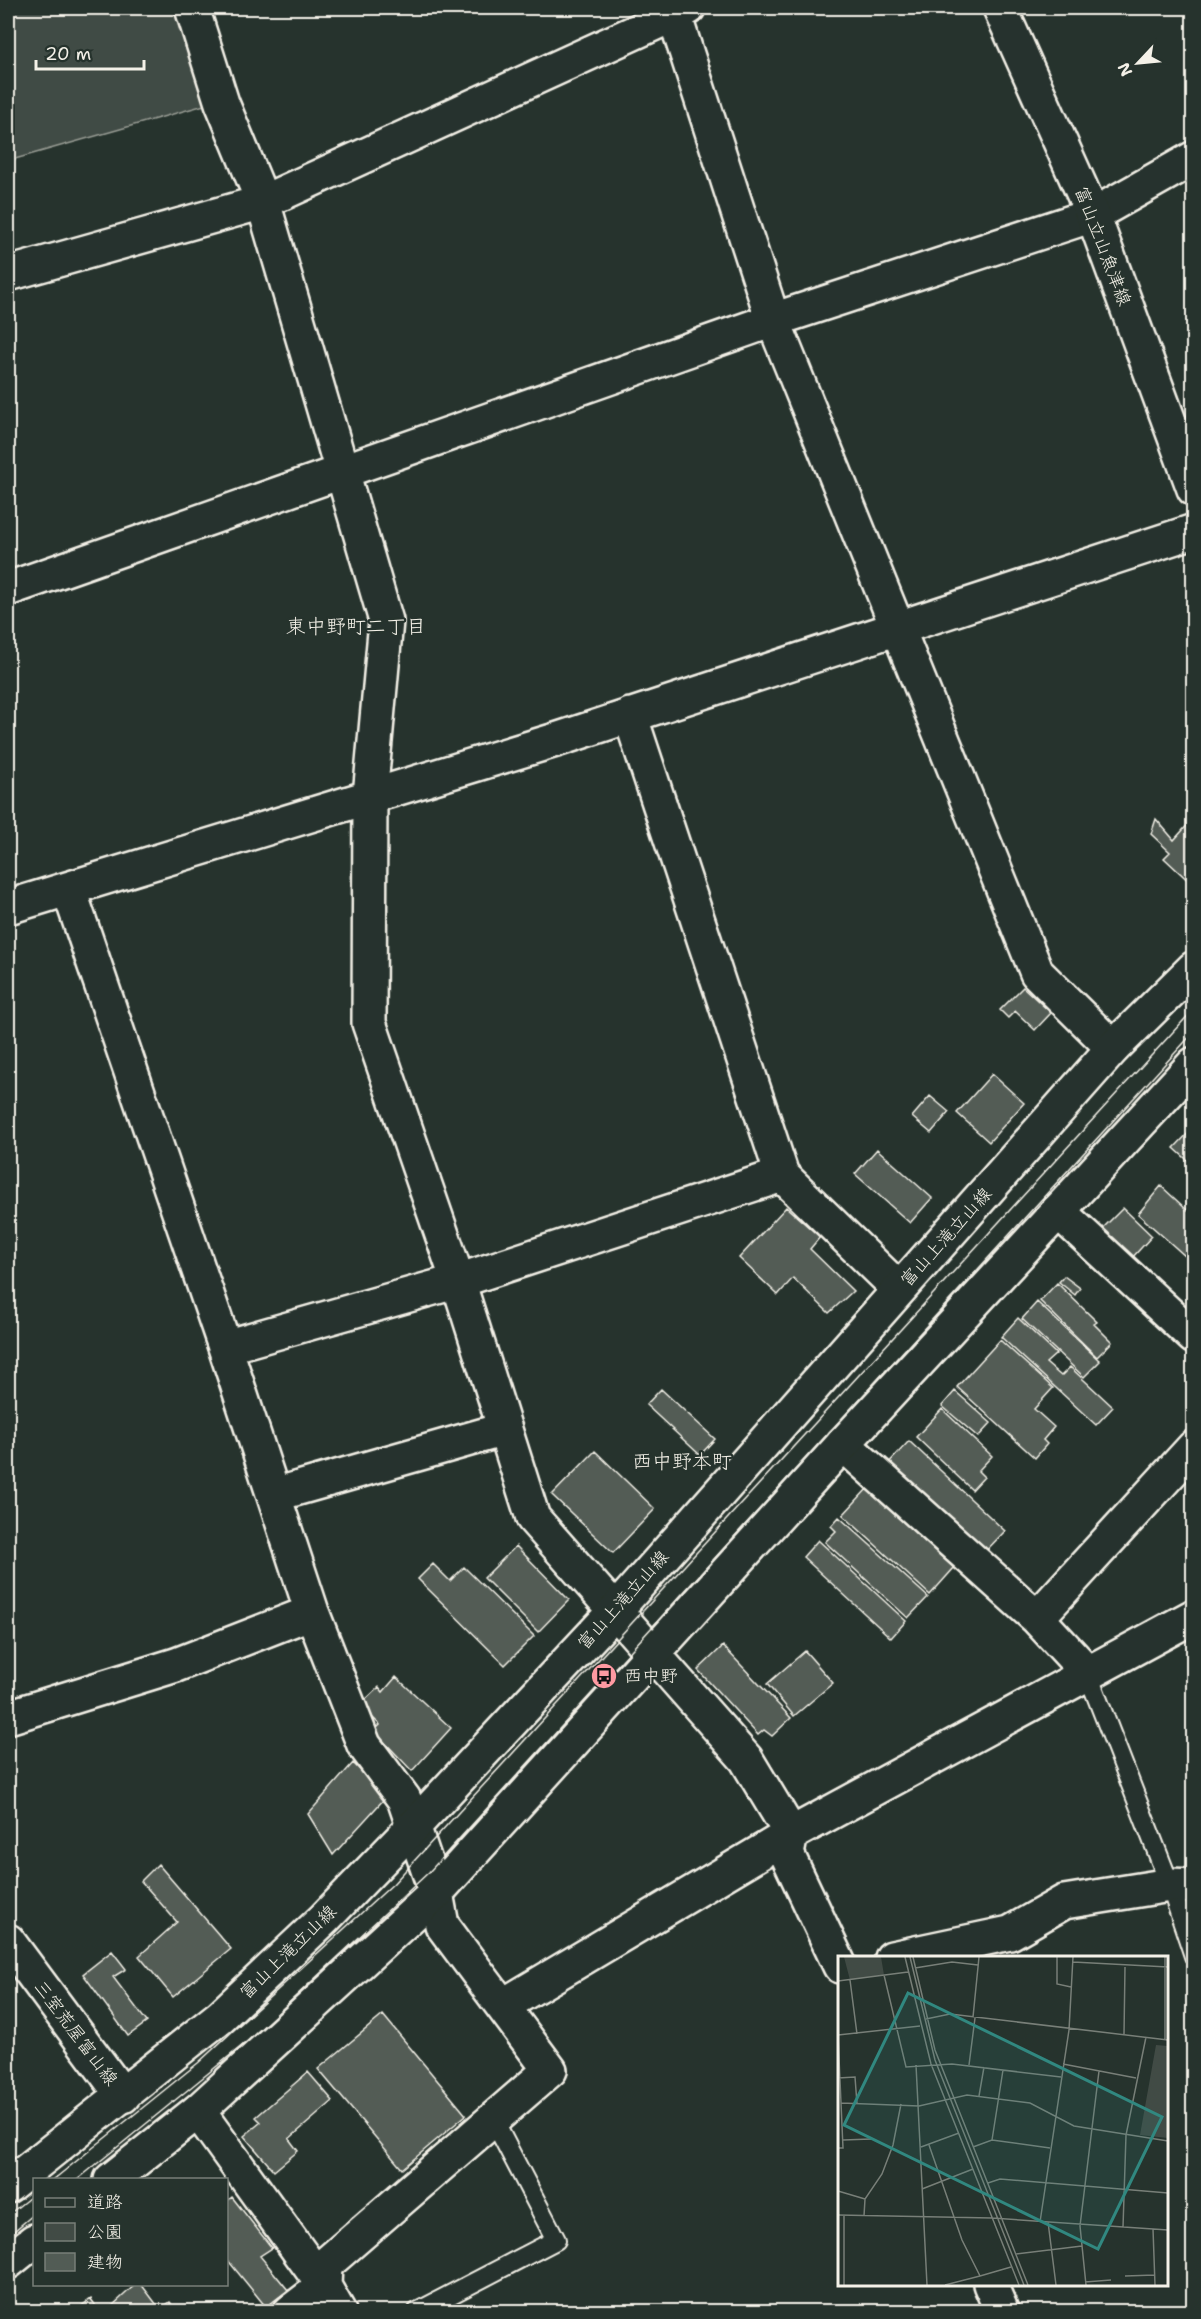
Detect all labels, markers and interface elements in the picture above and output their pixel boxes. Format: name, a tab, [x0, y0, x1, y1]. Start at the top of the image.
scale bar	[36, 33, 144, 71]
north arrow	[1108, 33, 1168, 93]
text: 20 m	[45, 42, 91, 66]
text: N	[1113, 59, 1137, 80]
street label: 富山立山魚津線	[1069, 183, 1137, 309]
district label: 東中野町二丁目	[286, 613, 426, 639]
street label: 富山上滝立山線	[895, 1182, 997, 1292]
district label: 西中野本町	[632, 1448, 732, 1474]
street label: 富山上滝立山線	[572, 1545, 674, 1655]
bus stop icon: 西中野	[589, 1661, 619, 1691]
place label: 西中野	[624, 1664, 678, 1688]
street label: 富山上滝立山線	[234, 1900, 342, 2004]
inset map	[838, 1956, 1168, 2286]
street label: 三室荒屋富山線	[29, 1975, 123, 2091]
legend	[33, 2178, 228, 2286]
text: 道路	[87, 2190, 123, 2214]
text: 公園	[87, 2220, 123, 2244]
text: 建物	[87, 2250, 123, 2274]

